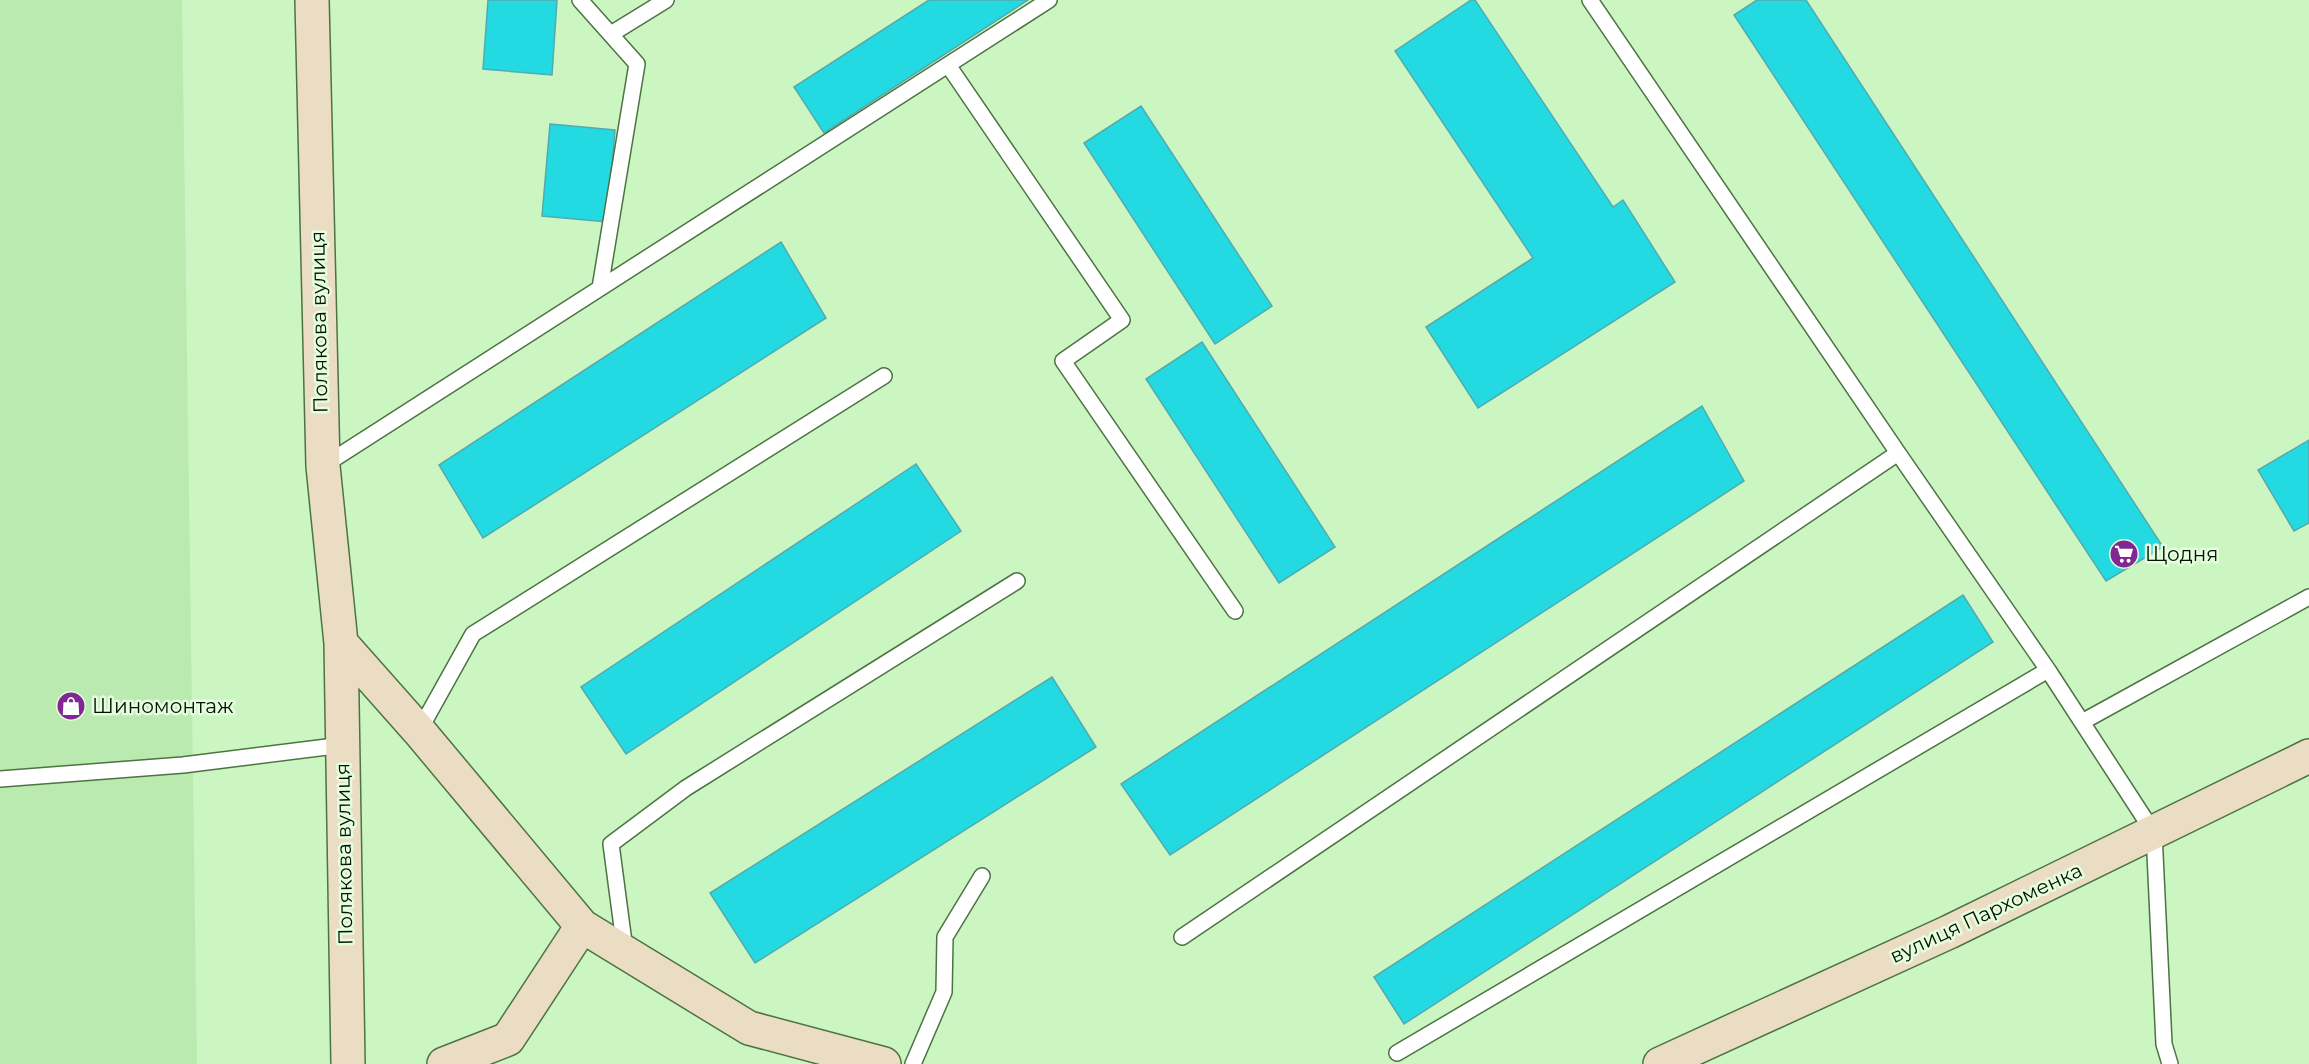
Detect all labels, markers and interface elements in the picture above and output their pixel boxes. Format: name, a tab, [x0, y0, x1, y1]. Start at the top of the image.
street label: Полякова вулиця	[305, 231, 333, 413]
supermarket icon: Щодня	[2108, 538, 2140, 570]
place label: Щодня	[2145, 542, 2218, 566]
shop icon: Шиномонтаж	[55, 690, 87, 722]
place label: Шиномонтаж	[92, 694, 234, 718]
street label: Полякова вулиця	[330, 763, 358, 945]
street label: вулиця Пархоменка	[1886, 858, 2086, 968]

